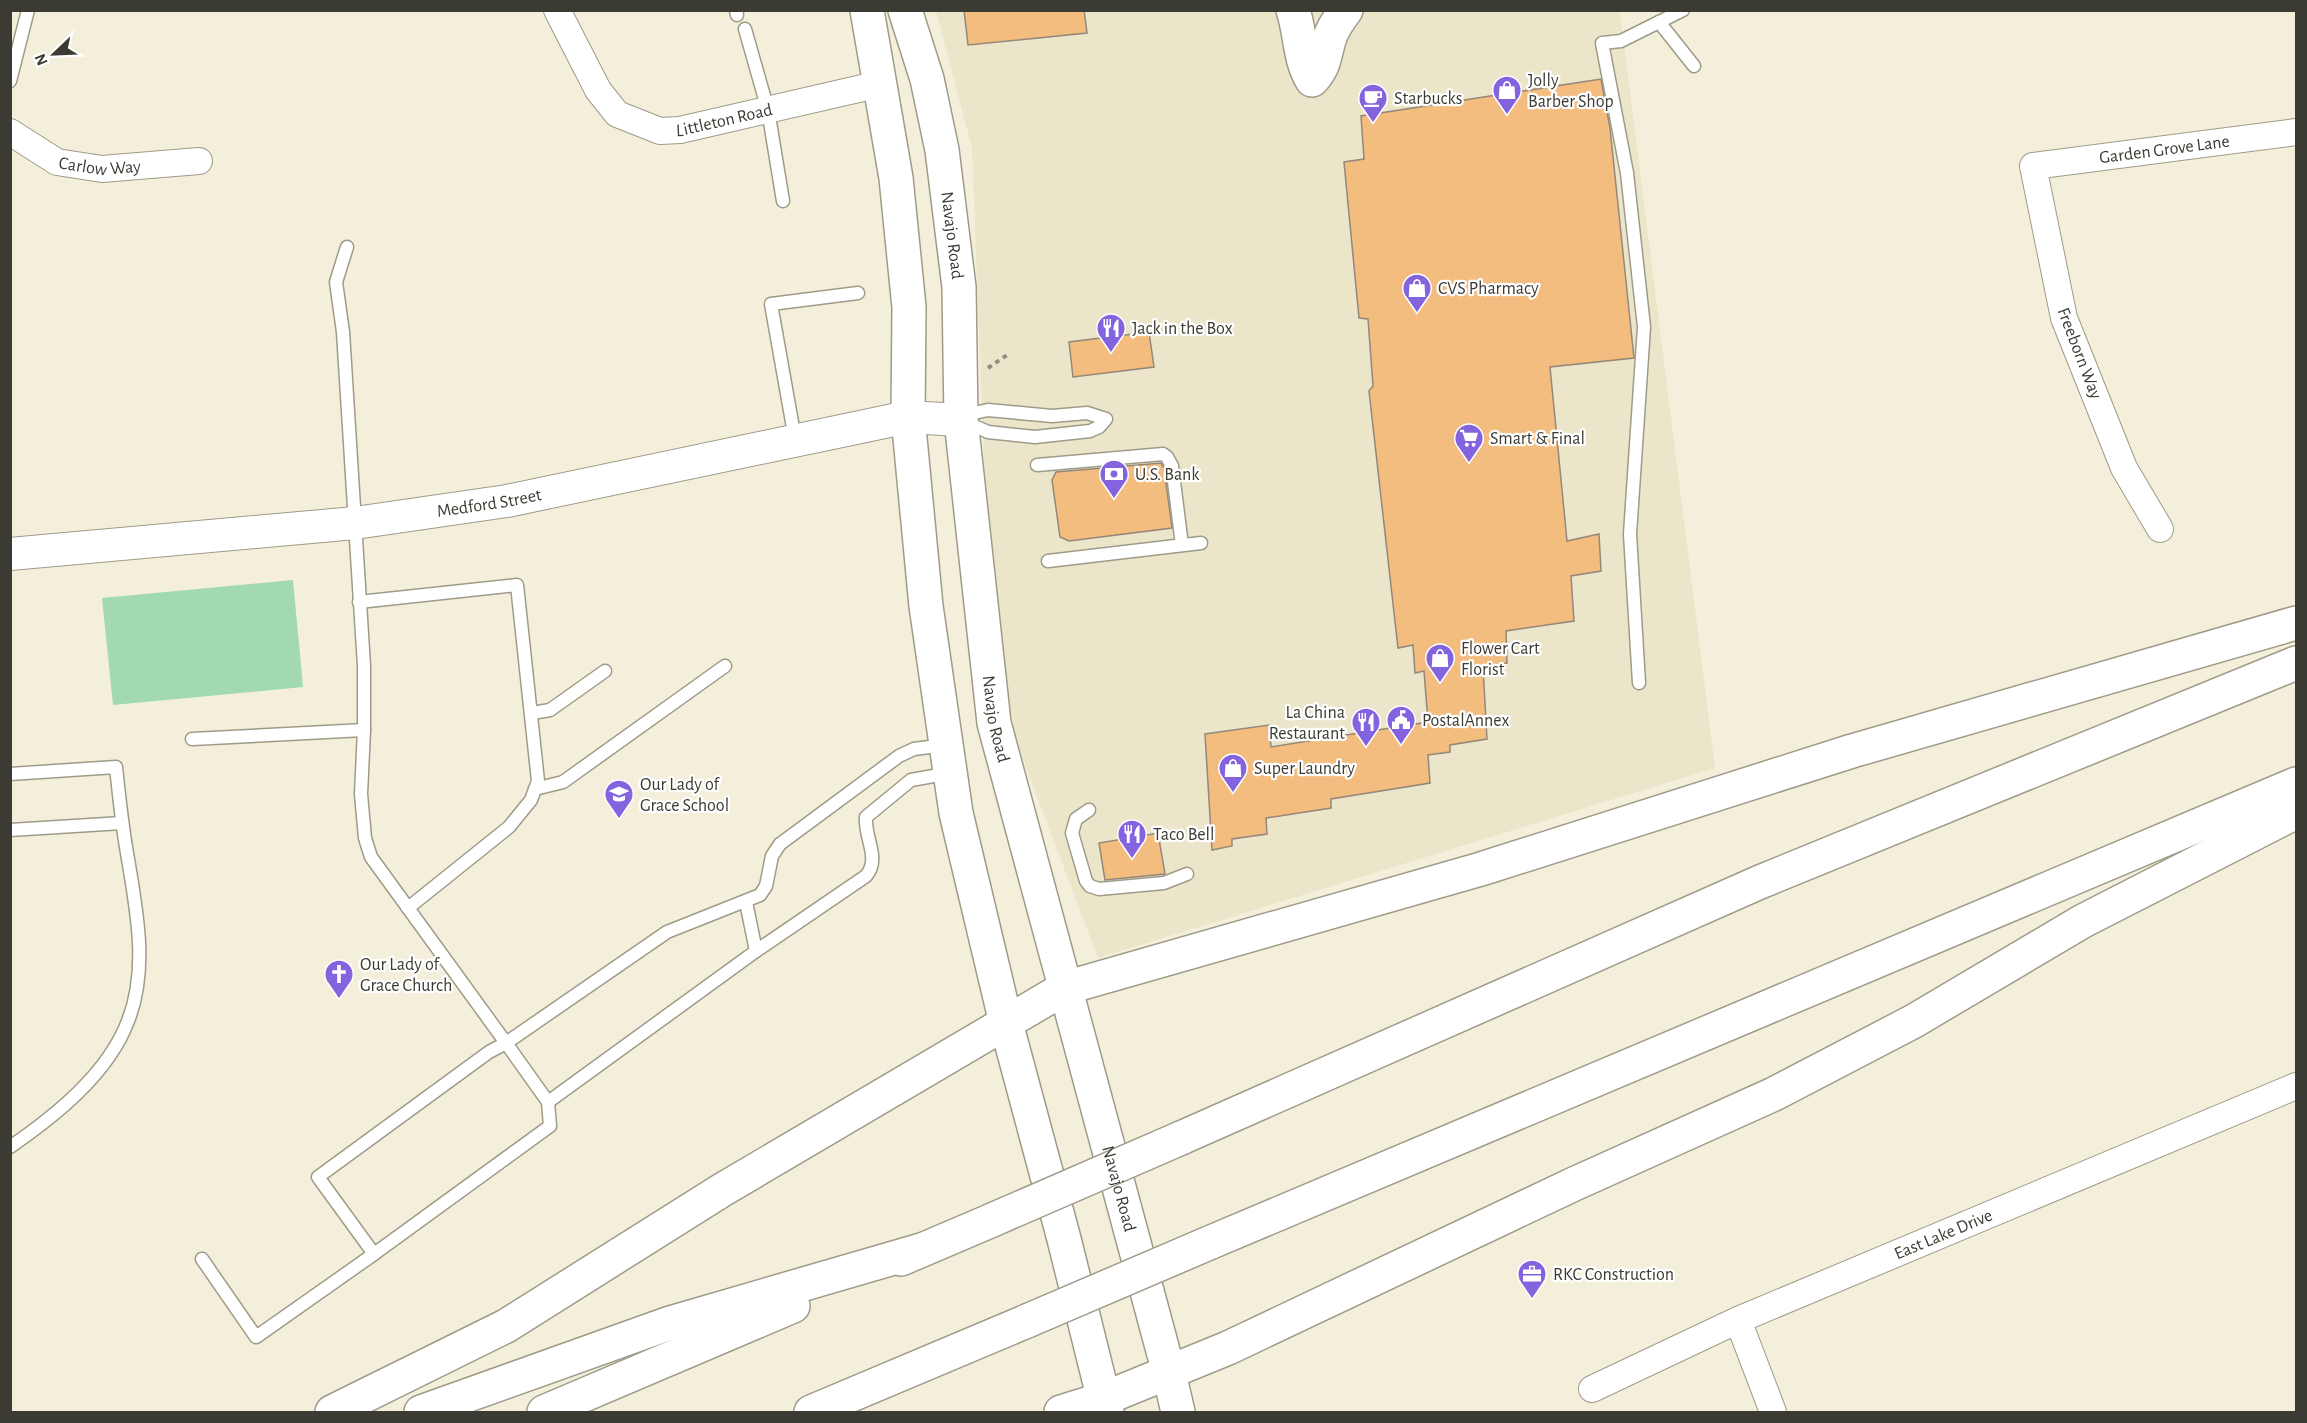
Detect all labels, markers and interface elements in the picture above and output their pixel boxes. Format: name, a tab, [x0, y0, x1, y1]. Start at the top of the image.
north arrow	[24, 24, 84, 84]
text: N	[32, 51, 51, 68]
place label: Jolly Barber Shop	[1528, 72, 1614, 111]
shop icon: Jolly Barber Shop	[1491, 74, 1523, 116]
cafe icon: Starbucks	[1357, 82, 1389, 124]
place label: Starbucks	[1394, 90, 1462, 108]
street label: Littleton Road	[676, 101, 774, 140]
street label: Garden Grove Lane	[2098, 133, 2231, 167]
street label: Carlow Way	[57, 154, 142, 180]
street label: Navajo Road	[937, 191, 966, 280]
shop icon: CVS Pharmacy	[1401, 272, 1433, 314]
place label: CVS Pharmacy	[1438, 280, 1539, 298]
street label: Freeborn Way	[2053, 305, 2105, 402]
restaurant icon: Jack in the Box	[1095, 312, 1127, 354]
place label: Jack in the Box	[1132, 320, 1233, 338]
supermarket icon: Smart & Final	[1453, 422, 1485, 464]
place label: Smart & Final	[1490, 430, 1585, 448]
bank icon: U.S. Bank	[1098, 458, 1130, 500]
place label: U.S. Bank	[1135, 466, 1200, 484]
street label: Medford Street	[436, 486, 543, 521]
place label: Flower Cart Florist	[1461, 640, 1540, 679]
shop icon: Flower Cart Florist	[1424, 642, 1456, 684]
street label: Navajo Road	[979, 675, 1012, 764]
place label: La China Restaurant	[1269, 704, 1345, 743]
public building icon: PostalAnnex	[1385, 704, 1417, 746]
restaurant icon: La China Restaurant	[1350, 706, 1382, 748]
place label: PostalAnnex	[1422, 712, 1510, 730]
shop icon: Super Laundry	[1217, 752, 1249, 794]
place label: Super Laundry	[1254, 760, 1355, 778]
place label: Our Lady of Grace School	[640, 776, 729, 815]
school or university icon: Our Lady of Grace School	[603, 778, 635, 820]
restaurant icon: Taco Bell	[1116, 818, 1148, 860]
place label: Taco Bell	[1153, 826, 1214, 844]
place label: Our Lady of Grace Church	[360, 956, 452, 995]
church icon: Our Lady of Grace Church	[323, 958, 355, 1000]
street label: Navajo Road	[1098, 1144, 1139, 1234]
street label: East Lake Drive	[1892, 1206, 1995, 1263]
office icon: RKC Construction	[1516, 1258, 1548, 1300]
place label: RKC Construction	[1553, 1266, 1674, 1284]

